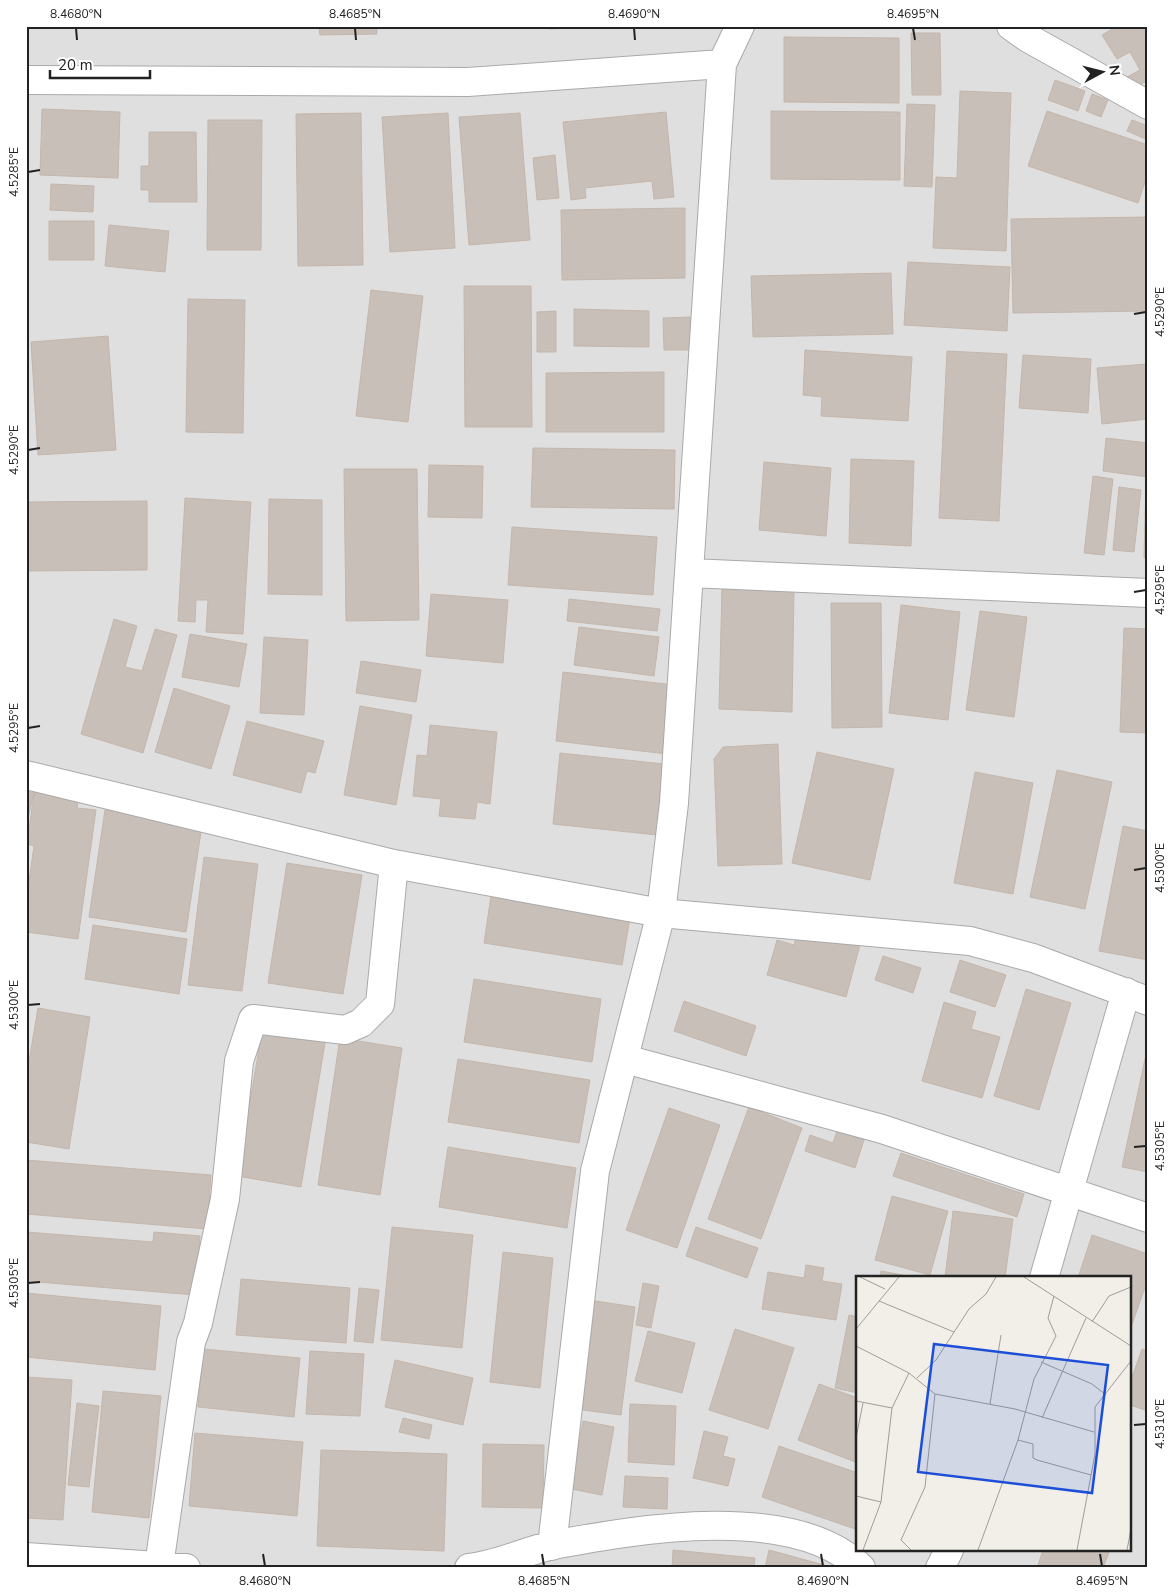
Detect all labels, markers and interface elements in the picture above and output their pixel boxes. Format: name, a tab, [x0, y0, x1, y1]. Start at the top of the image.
text: 8.4680°N	[50, 6, 102, 22]
text: 8.4685°N	[329, 6, 381, 22]
text: 8.4690°N	[608, 6, 660, 22]
text: 8.4695°N	[887, 6, 939, 22]
scale bar	[50, 48, 150, 80]
north arrow	[1076, 48, 1126, 98]
text: 20 m	[58, 55, 93, 75]
text: N	[1104, 64, 1124, 77]
text: 4.5285°E	[6, 147, 22, 197]
text: 4.5290°E	[1152, 287, 1168, 337]
text: 4.5290°E	[6, 425, 22, 475]
text: 4.5295°E	[1152, 565, 1168, 615]
text: 4.5295°E	[6, 703, 22, 753]
text: 4.5300°E	[1152, 843, 1168, 893]
text: 4.5300°E	[6, 980, 22, 1030]
text: 4.5305°E	[1152, 1121, 1168, 1171]
text: 4.5305°E	[6, 1258, 22, 1308]
inset map	[856, 1276, 1132, 1552]
text: 4.5310°E	[1152, 1399, 1168, 1449]
text: 8.4680°N	[239, 1573, 291, 1589]
text: 8.4685°N	[518, 1573, 570, 1589]
text: 8.4690°N	[797, 1573, 849, 1589]
text: 8.4695°N	[1076, 1573, 1128, 1589]

